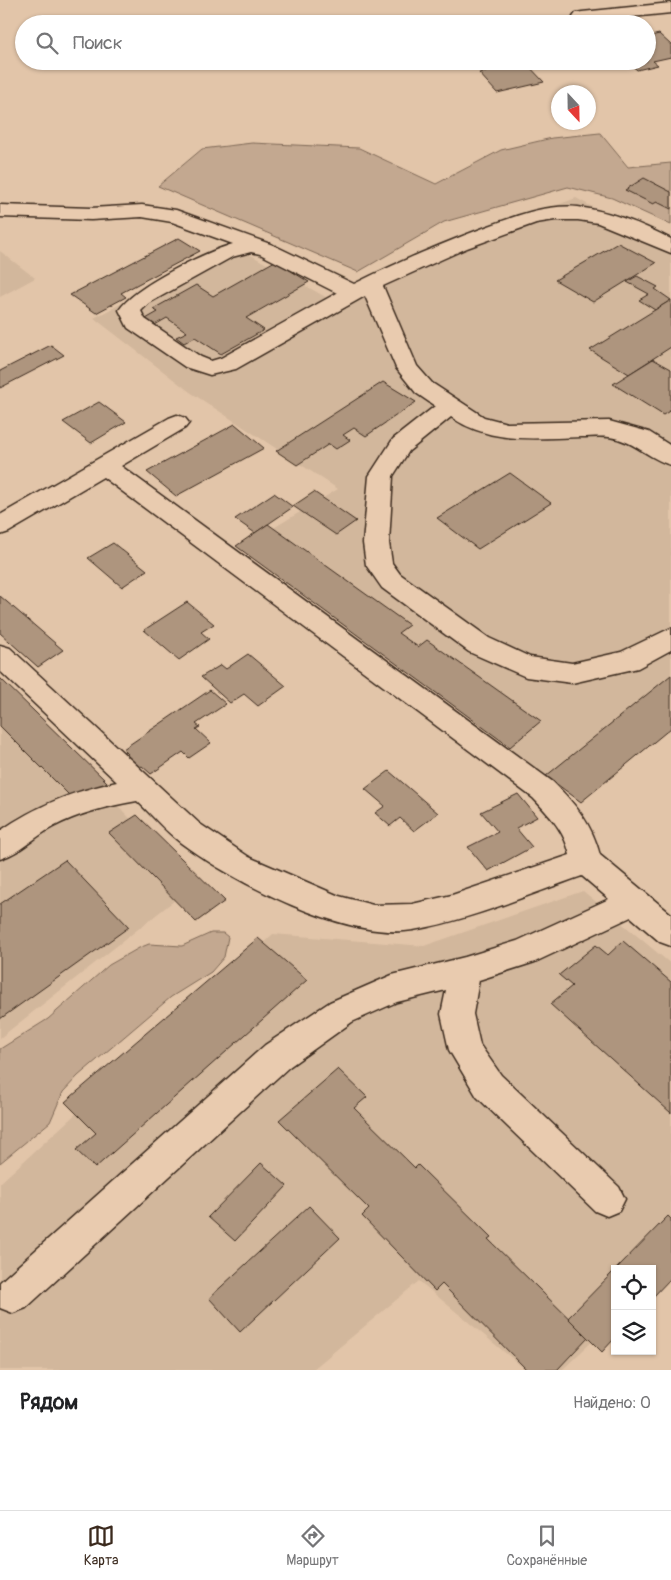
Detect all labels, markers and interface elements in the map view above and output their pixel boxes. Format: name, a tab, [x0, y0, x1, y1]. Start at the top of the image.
search box	[15, 15, 656, 70]
icon: search	[33, 29, 61, 57]
text: Поиск	[73, 31, 123, 55]
north arrow	[551, 85, 596, 130]
map controls	[611, 1265, 656, 1355]
button: locate	[611, 1265, 656, 1310]
button: layers	[611, 1310, 656, 1355]
text: Рядом	[20, 1389, 78, 1416]
text: Найдено: 0	[573, 1393, 651, 1413]
tab: Карта	[84, 1522, 119, 1569]
tab: Маршрут	[286, 1522, 339, 1569]
tab: Сохранённые	[506, 1522, 587, 1569]

